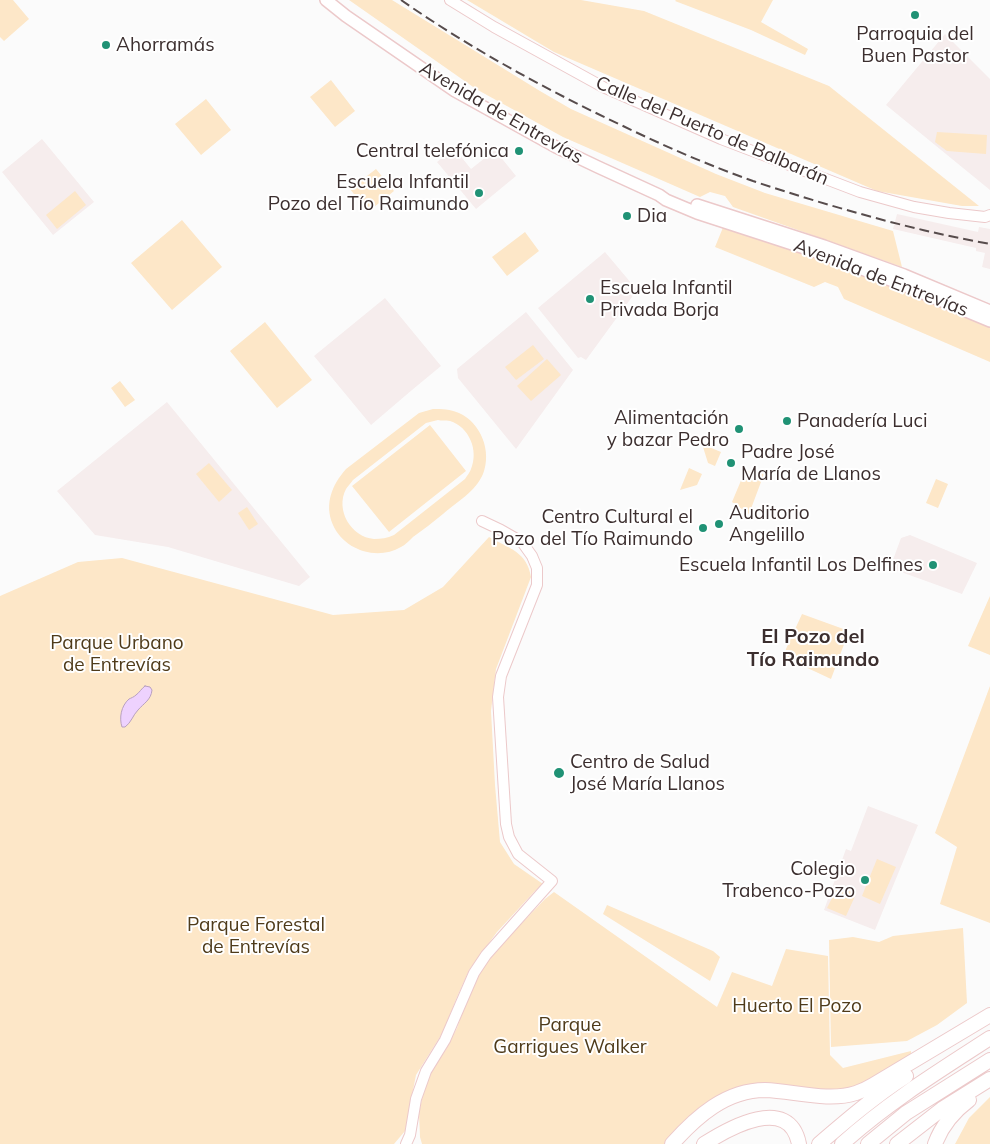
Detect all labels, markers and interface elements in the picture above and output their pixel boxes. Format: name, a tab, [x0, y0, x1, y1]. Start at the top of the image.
marker: Parroquia del Buen Pastor	[909, 9, 921, 21]
place label: Parroquia del Buen Pastor	[856, 23, 974, 67]
place label: Ahorramás	[116, 34, 215, 56]
marker: Ahorramás	[100, 39, 112, 51]
street label: Avenida de Entrevías	[415, 57, 587, 169]
street label: Calle del Puerto de Balbarán	[592, 72, 832, 190]
place label: Central telefónica	[356, 140, 509, 162]
marker: Central telefónica	[513, 145, 525, 157]
place label: Escuela Infantil Pozo del Tío Raimundo	[268, 171, 469, 215]
marker: Escuela Infantil Pozo del Tío Raimundo	[473, 187, 485, 199]
place label: Dia	[637, 205, 667, 227]
marker: Dia	[621, 210, 633, 222]
street label: Avenida de Entrevías	[790, 234, 972, 322]
place label: Escuela Infantil Privada Borja	[600, 277, 733, 321]
marker: Escuela Infantil Privada Borja	[584, 293, 596, 305]
place label: Alimentación y bazar Pedro	[607, 407, 729, 451]
place label: Panadería Luci	[797, 410, 927, 432]
marker: Panadería Luci	[781, 415, 793, 427]
marker: Alimentación y bazar Pedro	[733, 423, 745, 435]
place label: Padre José María de Llanos	[741, 441, 881, 485]
marker: Padre José María de Llanos	[725, 457, 737, 469]
place label: Auditorio Angelillo	[729, 502, 810, 546]
place label: Centro Cultural el Pozo del Tío Raimundo	[492, 506, 693, 550]
marker: Auditorio Angelillo	[713, 518, 725, 530]
marker: Centro Cultural el Pozo del Tío Raimundo	[697, 522, 709, 534]
place label: Escuela Infantil Los Delfines	[679, 554, 923, 576]
marker: Escuela Infantil Los Delfines	[927, 559, 939, 571]
district label: El Pozo del Tío Raimundo	[747, 625, 879, 672]
park label: Parque Urbano de Entrevías	[50, 632, 184, 676]
place label: Centro de Salud José María Llanos	[570, 751, 725, 795]
marker: Centro de Salud José María Llanos	[552, 766, 566, 780]
place label: Colegio Trabenco-Pozo	[722, 858, 855, 902]
marker: Colegio Trabenco-Pozo	[859, 874, 871, 886]
park label: Parque Forestal de Entrevías	[187, 914, 325, 958]
park label: Huerto El Pozo	[732, 995, 862, 1017]
park label: Parque Garrigues Walker	[493, 1014, 647, 1058]

